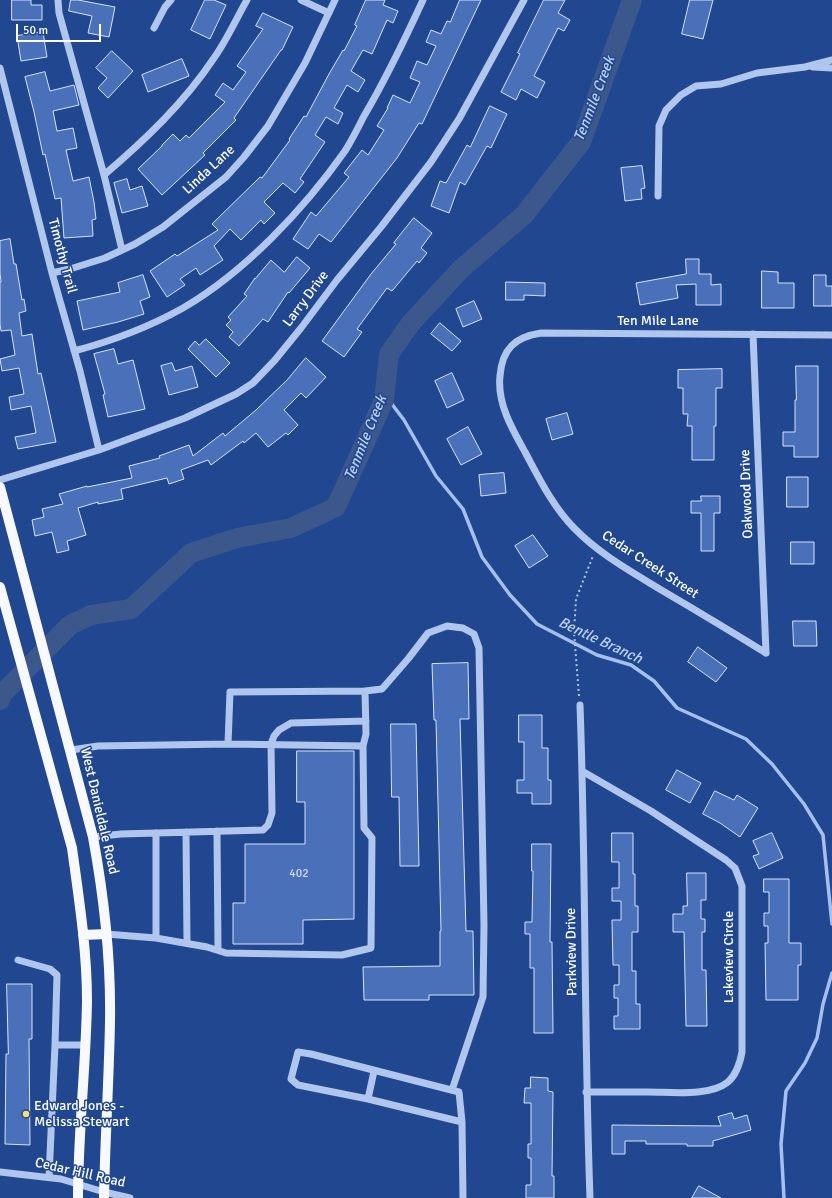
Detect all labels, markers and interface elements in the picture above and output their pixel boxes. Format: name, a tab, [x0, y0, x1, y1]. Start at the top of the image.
scale bar	[18, 16, 103, 42]
text: 50 m	[23, 23, 48, 38]
water label: Tenmile Creek	[571, 54, 619, 144]
street label: Linda Lane	[180, 142, 238, 198]
street label: Timothy Trail	[44, 217, 80, 295]
street label: Larry Drive	[279, 268, 333, 330]
street label: Ten Mile Lane	[617, 313, 699, 329]
water label: Tenmile Creek	[341, 393, 391, 483]
street label: Oakwood Drive	[737, 449, 757, 539]
street label: Cedar Creek Street	[598, 527, 702, 603]
water label: Bentle Branch	[555, 614, 645, 668]
street label: West Danieldale Road	[76, 746, 122, 876]
house number: 402	[289, 867, 309, 881]
street label: Parkview Drive	[563, 908, 581, 996]
street label: Lakeview Circle	[721, 911, 737, 1003]
place label: Edward Jones - Melissa Stewart	[34, 1098, 129, 1130]
marker: Edward Jones - Melissa Stewart	[21, 1109, 31, 1119]
street label: Cedar Hill Road	[33, 1154, 127, 1192]

